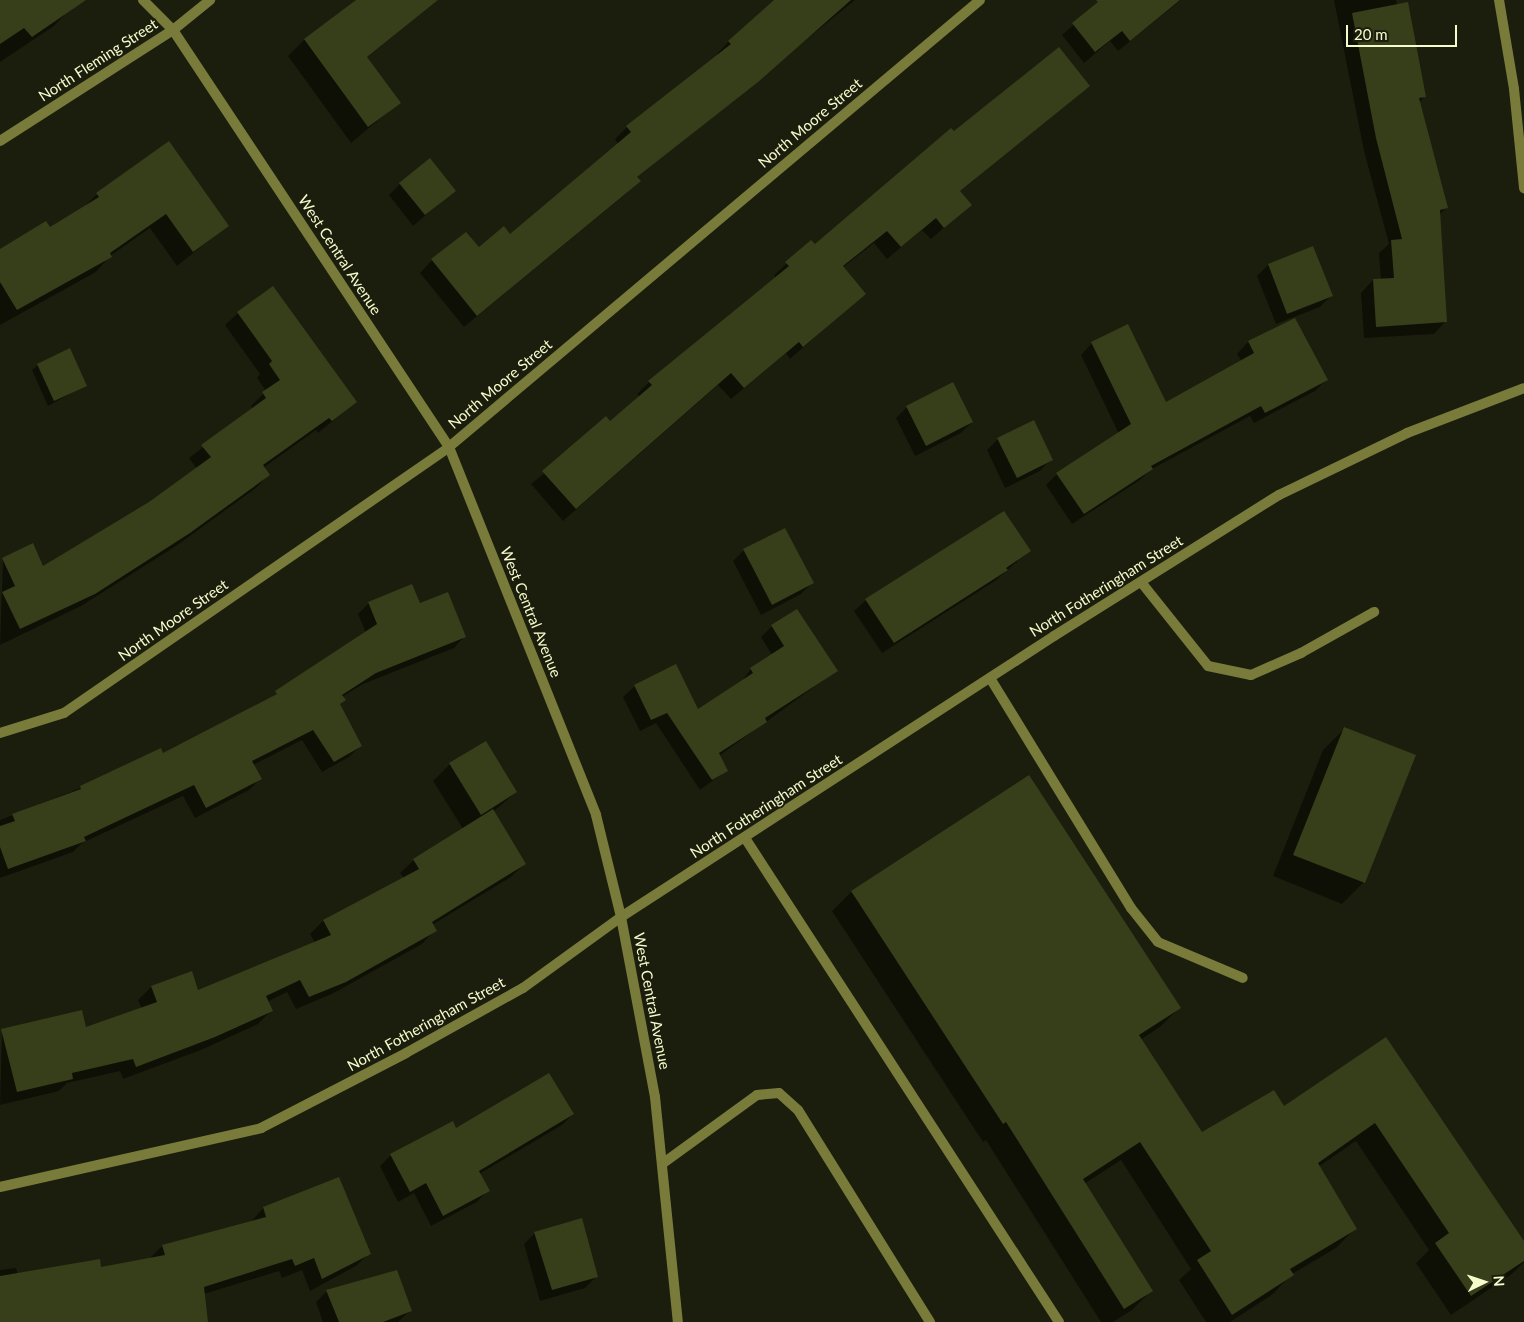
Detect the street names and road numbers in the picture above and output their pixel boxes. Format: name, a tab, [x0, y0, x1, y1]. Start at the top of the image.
street label: North Fleming Street	[35, 15, 161, 105]
street label: North Moore Street	[754, 74, 866, 172]
street label: West Central Avenue	[294, 192, 386, 318]
street label: North Moore Street	[444, 335, 556, 433]
street label: North Fotheringham Street	[1026, 531, 1186, 641]
street label: West Central Avenue	[497, 544, 565, 680]
street label: North Moore Street	[115, 575, 231, 665]
street label: North Fotheringham Street	[687, 750, 845, 862]
street label: West Central Avenue	[630, 931, 674, 1071]
street label: North Fotheringham Street	[344, 973, 508, 1075]

